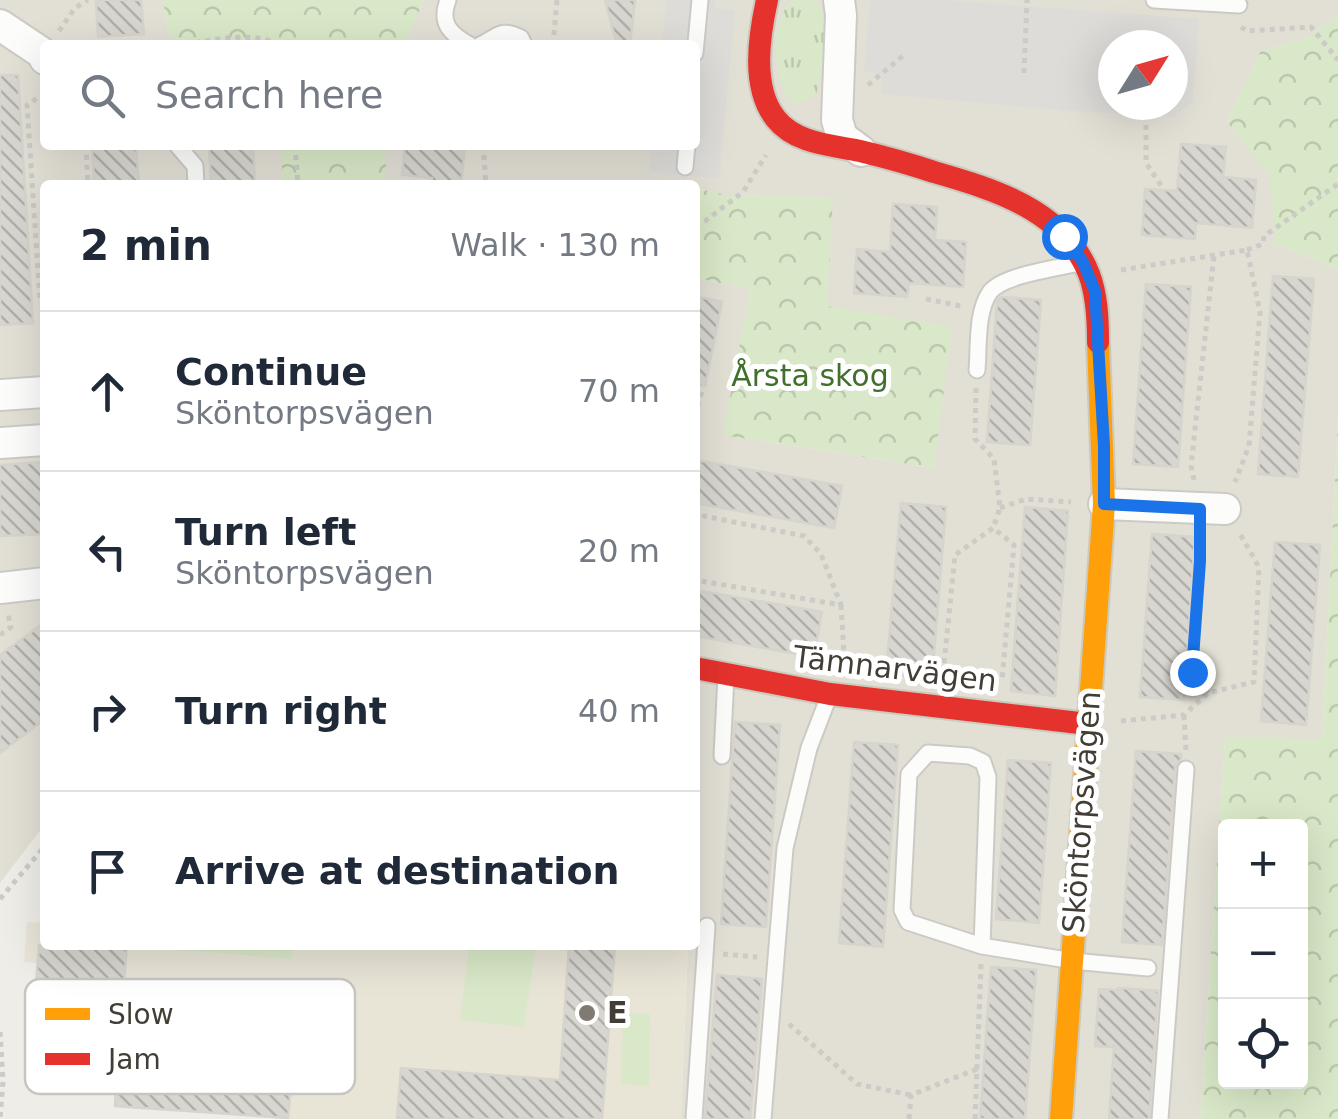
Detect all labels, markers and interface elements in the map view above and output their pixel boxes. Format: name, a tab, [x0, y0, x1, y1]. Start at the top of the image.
north arrow	[1098, 30, 1188, 120]
search box	[40, 40, 700, 150]
icon: search	[75, 68, 130, 123]
text: Search here	[155, 73, 383, 117]
route start	[1042, 214, 1088, 260]
text: 2 min	[80, 221, 212, 270]
text: Walk · 130 m	[450, 226, 660, 264]
text: Continue	[175, 350, 367, 394]
park label: Årsta skog	[731, 358, 889, 393]
icon: ahead	[80, 364, 135, 419]
text: 70 m	[578, 372, 660, 410]
text: Sköntorpsvägen	[175, 394, 434, 432]
text: Turn left	[175, 510, 356, 554]
icon: left	[80, 524, 135, 579]
text: 20 m	[578, 532, 660, 570]
text: Sköntorpsvägen	[175, 554, 434, 592]
street label: Tämnarvägen	[790, 639, 999, 698]
route end	[1170, 650, 1216, 696]
icon: right	[80, 684, 135, 739]
text: Turn right	[175, 689, 387, 733]
street label: Sköntorpsvägen	[1056, 690, 1107, 934]
text: 40 m	[578, 692, 660, 730]
map controls	[1218, 819, 1308, 1089]
button: +	[1218, 819, 1308, 909]
icon: arrive	[80, 844, 135, 899]
text: Arrive at destination	[175, 849, 620, 893]
button: −	[1218, 909, 1308, 999]
legend	[25, 979, 355, 1094]
place label: E	[607, 995, 628, 1030]
text: Slow	[108, 998, 174, 1031]
button: locate	[1218, 999, 1308, 1089]
marker: E	[576, 1002, 598, 1024]
text: Jam	[106, 1043, 161, 1076]

